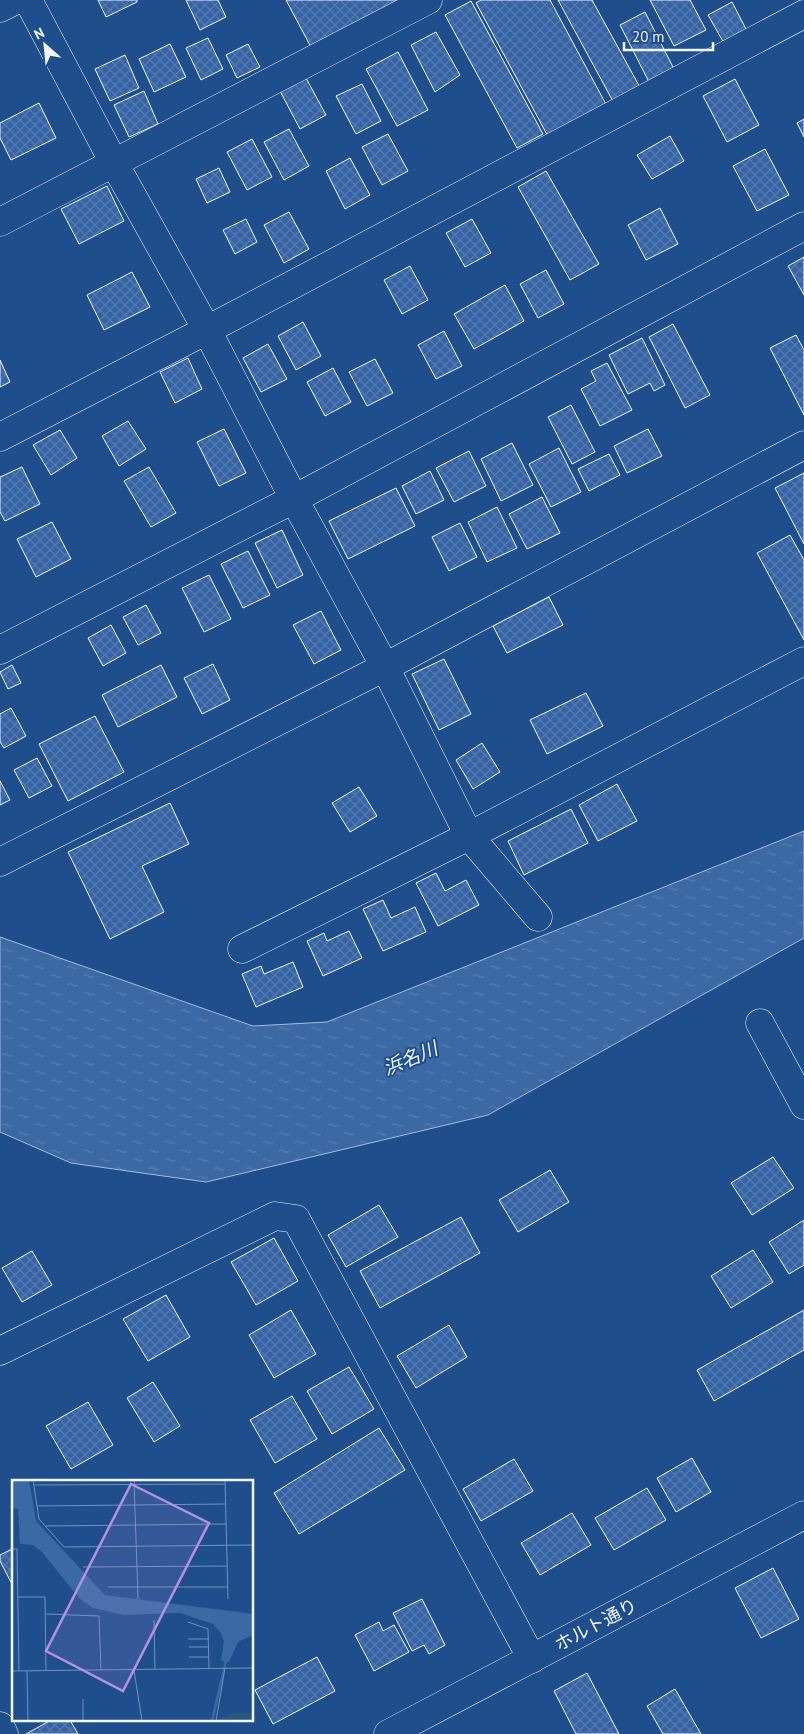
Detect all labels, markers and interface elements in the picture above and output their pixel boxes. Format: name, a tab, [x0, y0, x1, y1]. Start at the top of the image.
north arrow	[20, 20, 70, 70]
scale bar	[624, 20, 713, 52]
text: N	[31, 23, 47, 44]
text: 20 m	[632, 27, 665, 46]
water label: 浜名川	[379, 1035, 443, 1080]
inset map	[12, 1480, 254, 1722]
street label: ホルト通り	[551, 1593, 641, 1656]

